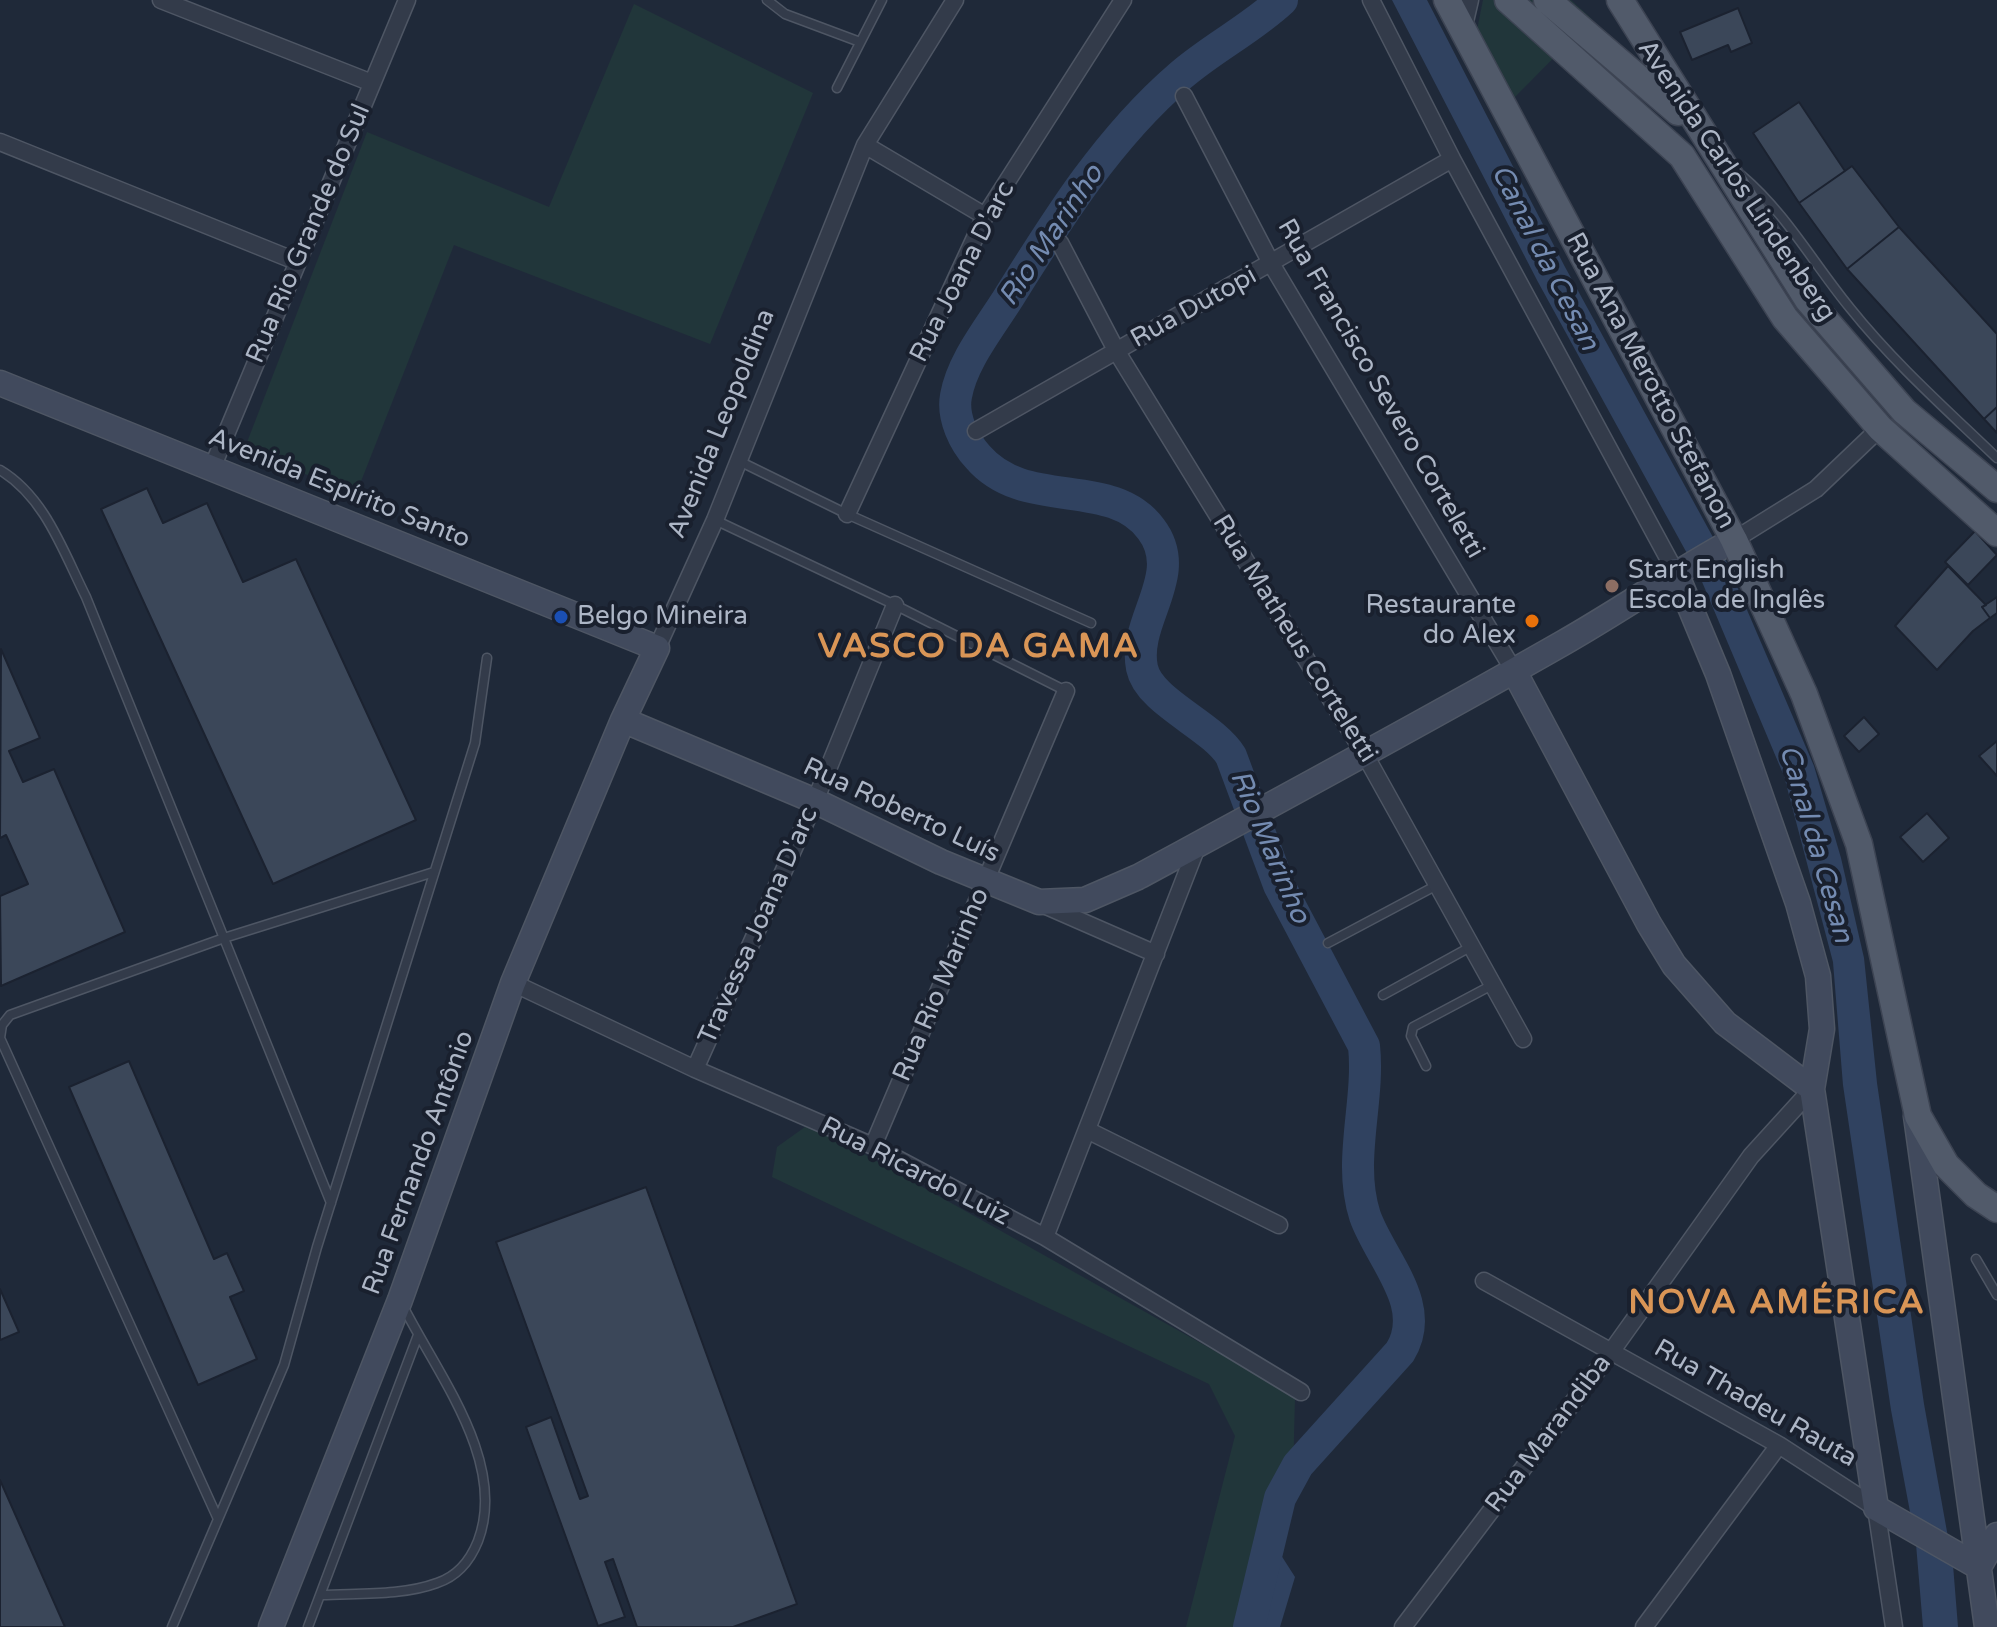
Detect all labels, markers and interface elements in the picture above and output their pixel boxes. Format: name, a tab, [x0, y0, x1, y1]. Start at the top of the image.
street label: Avenida Carlos Lindenberg	[1630, 35, 1842, 327]
street label: Rua Rio Grande do Sul	[240, 100, 378, 368]
water label: Rio Marinho	[993, 159, 1111, 313]
water label: Canal da Cesan	[1483, 159, 1605, 357]
street label: Rua Joana D'arc	[904, 176, 1022, 368]
street label: Rua Francisco Severo Corteletti	[1270, 214, 1490, 564]
street label: Rua Ana Merotto Stefanon	[1559, 228, 1741, 534]
street label: Rua Dutopi	[1126, 261, 1262, 355]
street label: Avenida Leopoldina	[662, 305, 782, 543]
street label: Avenida Espírito Santo	[204, 422, 474, 556]
street label: Rua Matheus Corteletti	[1205, 509, 1383, 769]
place label: Start English Escola de Inglês	[1628, 555, 1825, 616]
marker: Start English Escola de Inglês	[1603, 577, 1621, 595]
place label: Restaurante do Alex	[1366, 590, 1516, 652]
place label: Belgo Mineira	[577, 601, 748, 633]
marker: Belgo Mineira	[552, 608, 570, 626]
marker: Restaurante do Alex	[1523, 612, 1541, 630]
district label: VASCO DA GAMA	[818, 628, 1140, 668]
water label: Canal da Cesan	[1771, 741, 1859, 947]
street label: Rua Roberto Luís	[798, 752, 1004, 870]
water label: Rio Marinho	[1222, 765, 1316, 929]
street label: Travessa Joana D'arc	[693, 803, 825, 1049]
street label: Rua Rio Marinho	[887, 884, 997, 1086]
street label: Rua Fernando Antônio	[357, 1027, 481, 1299]
street label: Rua Ricardo Luiz	[815, 1111, 1015, 1233]
district label: NOVA AMÉRICA	[1628, 1284, 1926, 1324]
street label: Rua Thadeu Rauta	[1648, 1333, 1862, 1475]
street label: Rua Marandiba	[1479, 1349, 1619, 1519]

